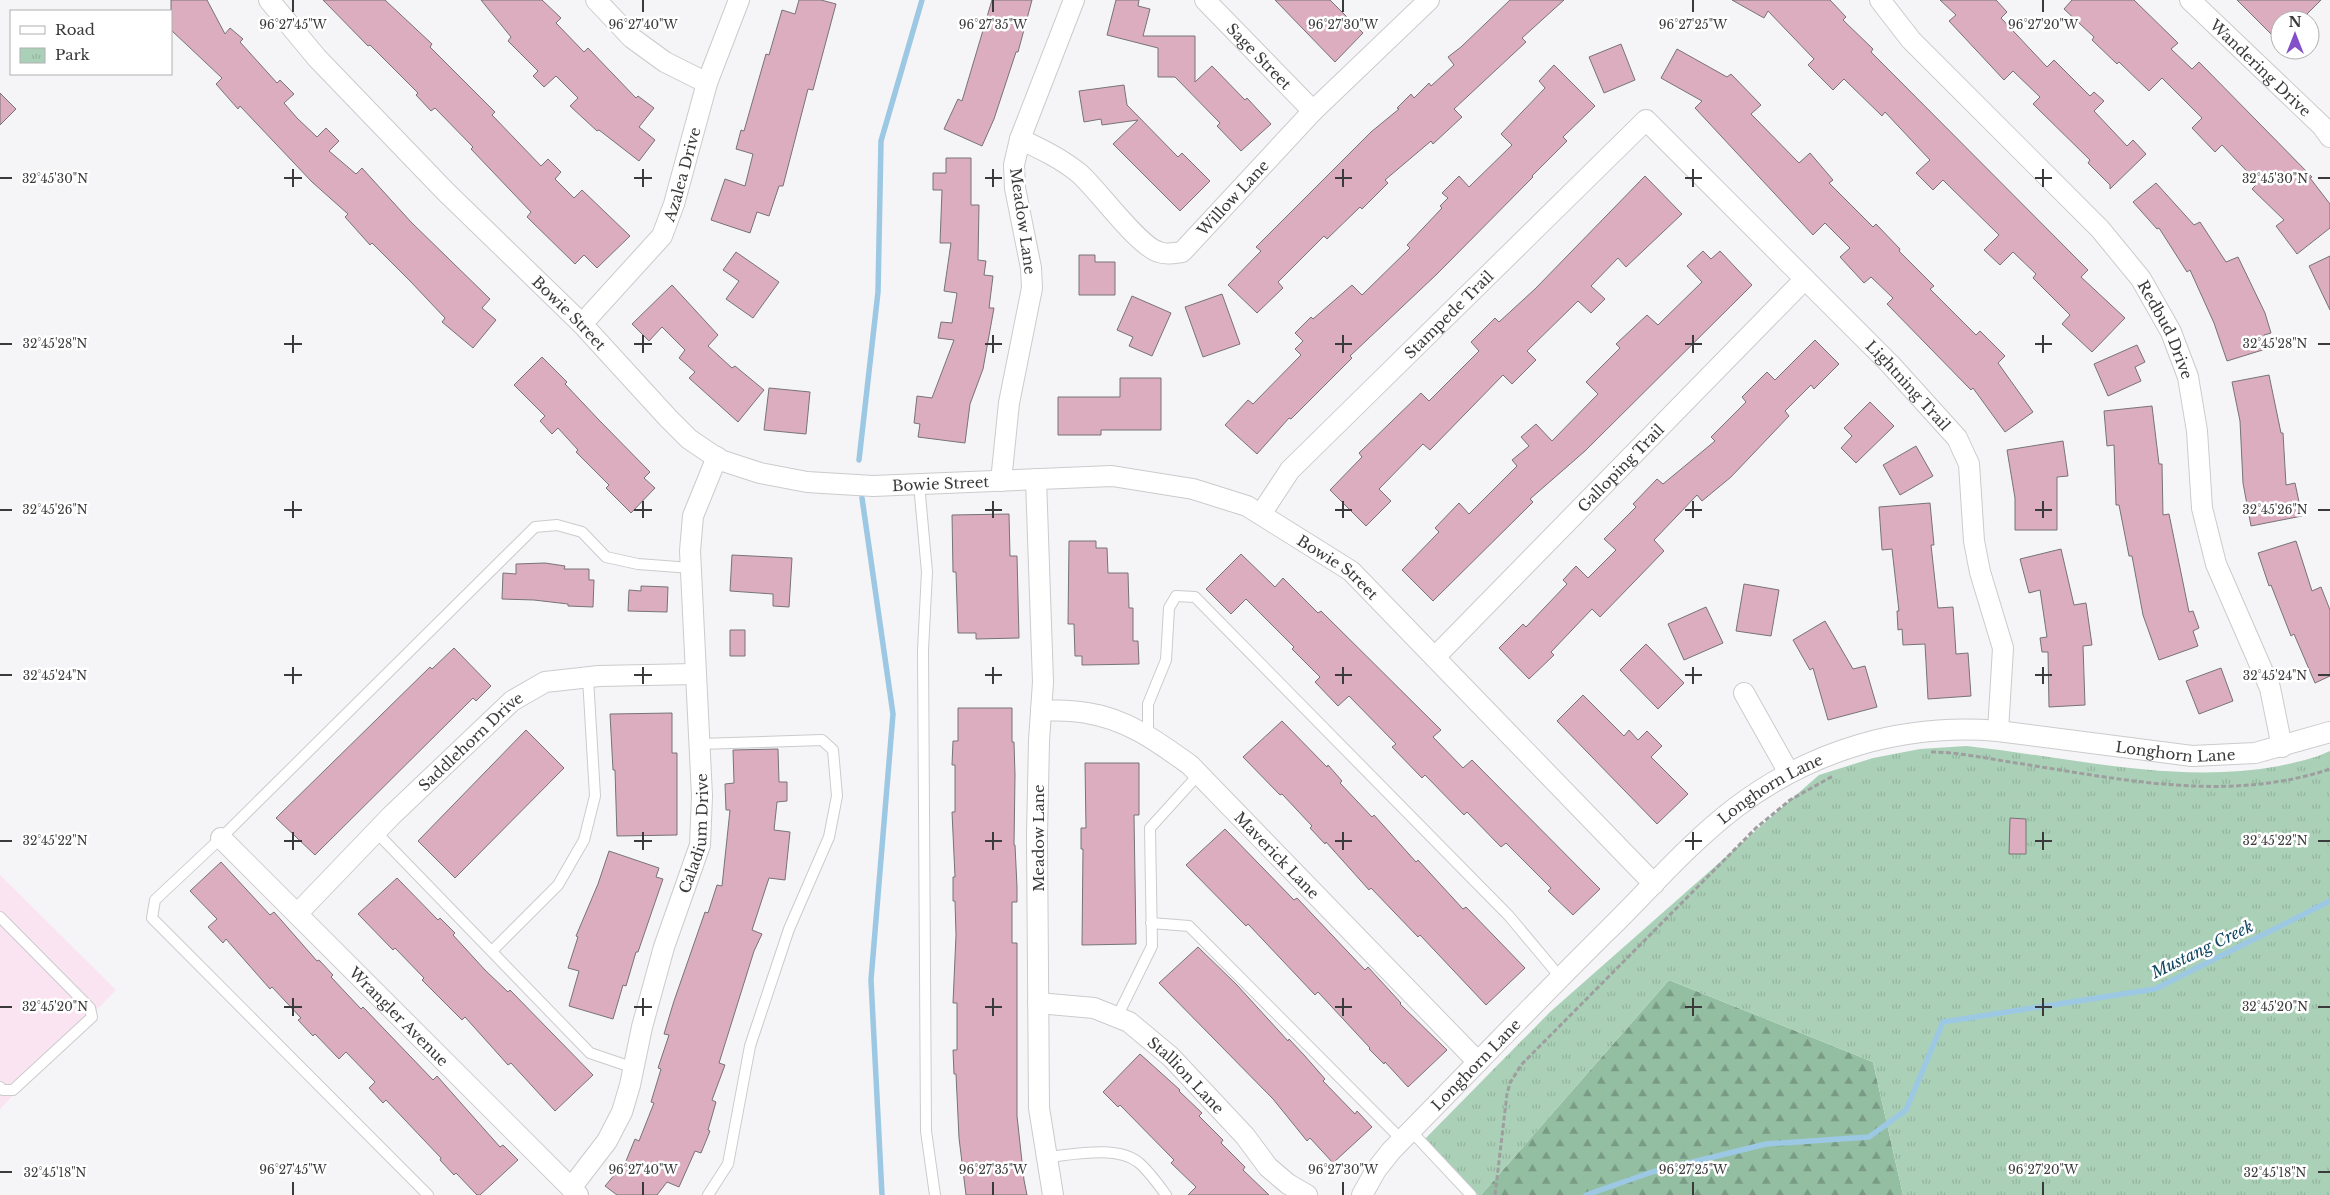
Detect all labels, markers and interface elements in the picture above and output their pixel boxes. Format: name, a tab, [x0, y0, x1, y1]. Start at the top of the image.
legend	[10, 10, 172, 75]
north arrow	[2270, 10, 2320, 60]
text: N	[2288, 13, 2302, 31]
street label: Wandering Drive	[2206, 14, 2315, 120]
text: 96°27'45"W	[259, 17, 328, 32]
text: 96°27'40"W	[608, 17, 678, 32]
text: 96°27'35"W	[959, 17, 1028, 32]
text: 96°27'30"W	[1308, 17, 1379, 32]
text: 96°27'25"W	[1659, 17, 1728, 32]
text: 96°27'20"W	[2008, 17, 2079, 32]
street label: Sage Street	[1223, 19, 1296, 93]
text: Road	[55, 20, 95, 39]
text: Park	[55, 45, 91, 64]
street label: Azalea Drive	[659, 125, 704, 225]
street label: Willow Lane	[1192, 156, 1273, 240]
street label: Meadow Lane	[1006, 167, 1040, 275]
text: 32°45'30"N	[22, 171, 88, 186]
text: 32°45'30"N	[2242, 171, 2308, 186]
street label: Stampede Trail	[1400, 266, 1497, 362]
street label: Bowie Street	[529, 272, 611, 354]
street label: Redbud Drive	[2134, 277, 2197, 382]
text: 32°45'28"N	[23, 336, 88, 351]
street label: Lightning Trail	[1862, 336, 1955, 434]
text: 32°45'28"N	[2243, 336, 2308, 351]
street label: Galloping Trail	[1573, 420, 1668, 516]
street label: Bowie Street	[892, 472, 990, 495]
text: 32°45'26"N	[22, 502, 88, 517]
text: 32°45'26"N	[2242, 502, 2308, 517]
street label: Bowie Street	[1294, 530, 1383, 603]
text: 32°45'24"N	[23, 668, 87, 683]
text: 32°45'24"N	[2243, 668, 2307, 683]
street label: Saddlehorn Drive	[414, 687, 526, 795]
street label: Longhorn Lane	[2114, 737, 2236, 766]
street label: Longhorn Lane	[1713, 749, 1825, 828]
street label: Caladium Drive	[674, 773, 712, 896]
street label: Meadow Lane	[1029, 784, 1048, 892]
street label: Maverick Lane	[1231, 808, 1324, 902]
text: 32°45'22"N	[23, 833, 88, 848]
text: 32°45'22"N	[2243, 833, 2308, 848]
water label: Mustang Creek	[2147, 916, 2256, 983]
street label: Wrangler Avenue	[345, 962, 453, 1070]
text: 32°45'20"N	[22, 999, 88, 1014]
text: 32°45'20"N	[2242, 999, 2308, 1014]
street label: Longhorn Lane	[1427, 1015, 1524, 1114]
street label: Stallion Lane	[1144, 1032, 1229, 1117]
text: 96°27'45"W	[259, 1162, 328, 1177]
text: 96°27'40"W	[608, 1162, 678, 1177]
text: 96°27'35"W	[959, 1162, 1028, 1177]
text: 96°27'30"W	[1308, 1162, 1379, 1177]
text: 96°27'25"W	[1659, 1162, 1728, 1177]
text: 96°27'20"W	[2008, 1162, 2079, 1177]
text: 32°45'18"N	[24, 1165, 87, 1180]
text: 32°45'18"N	[2244, 1165, 2307, 1180]

